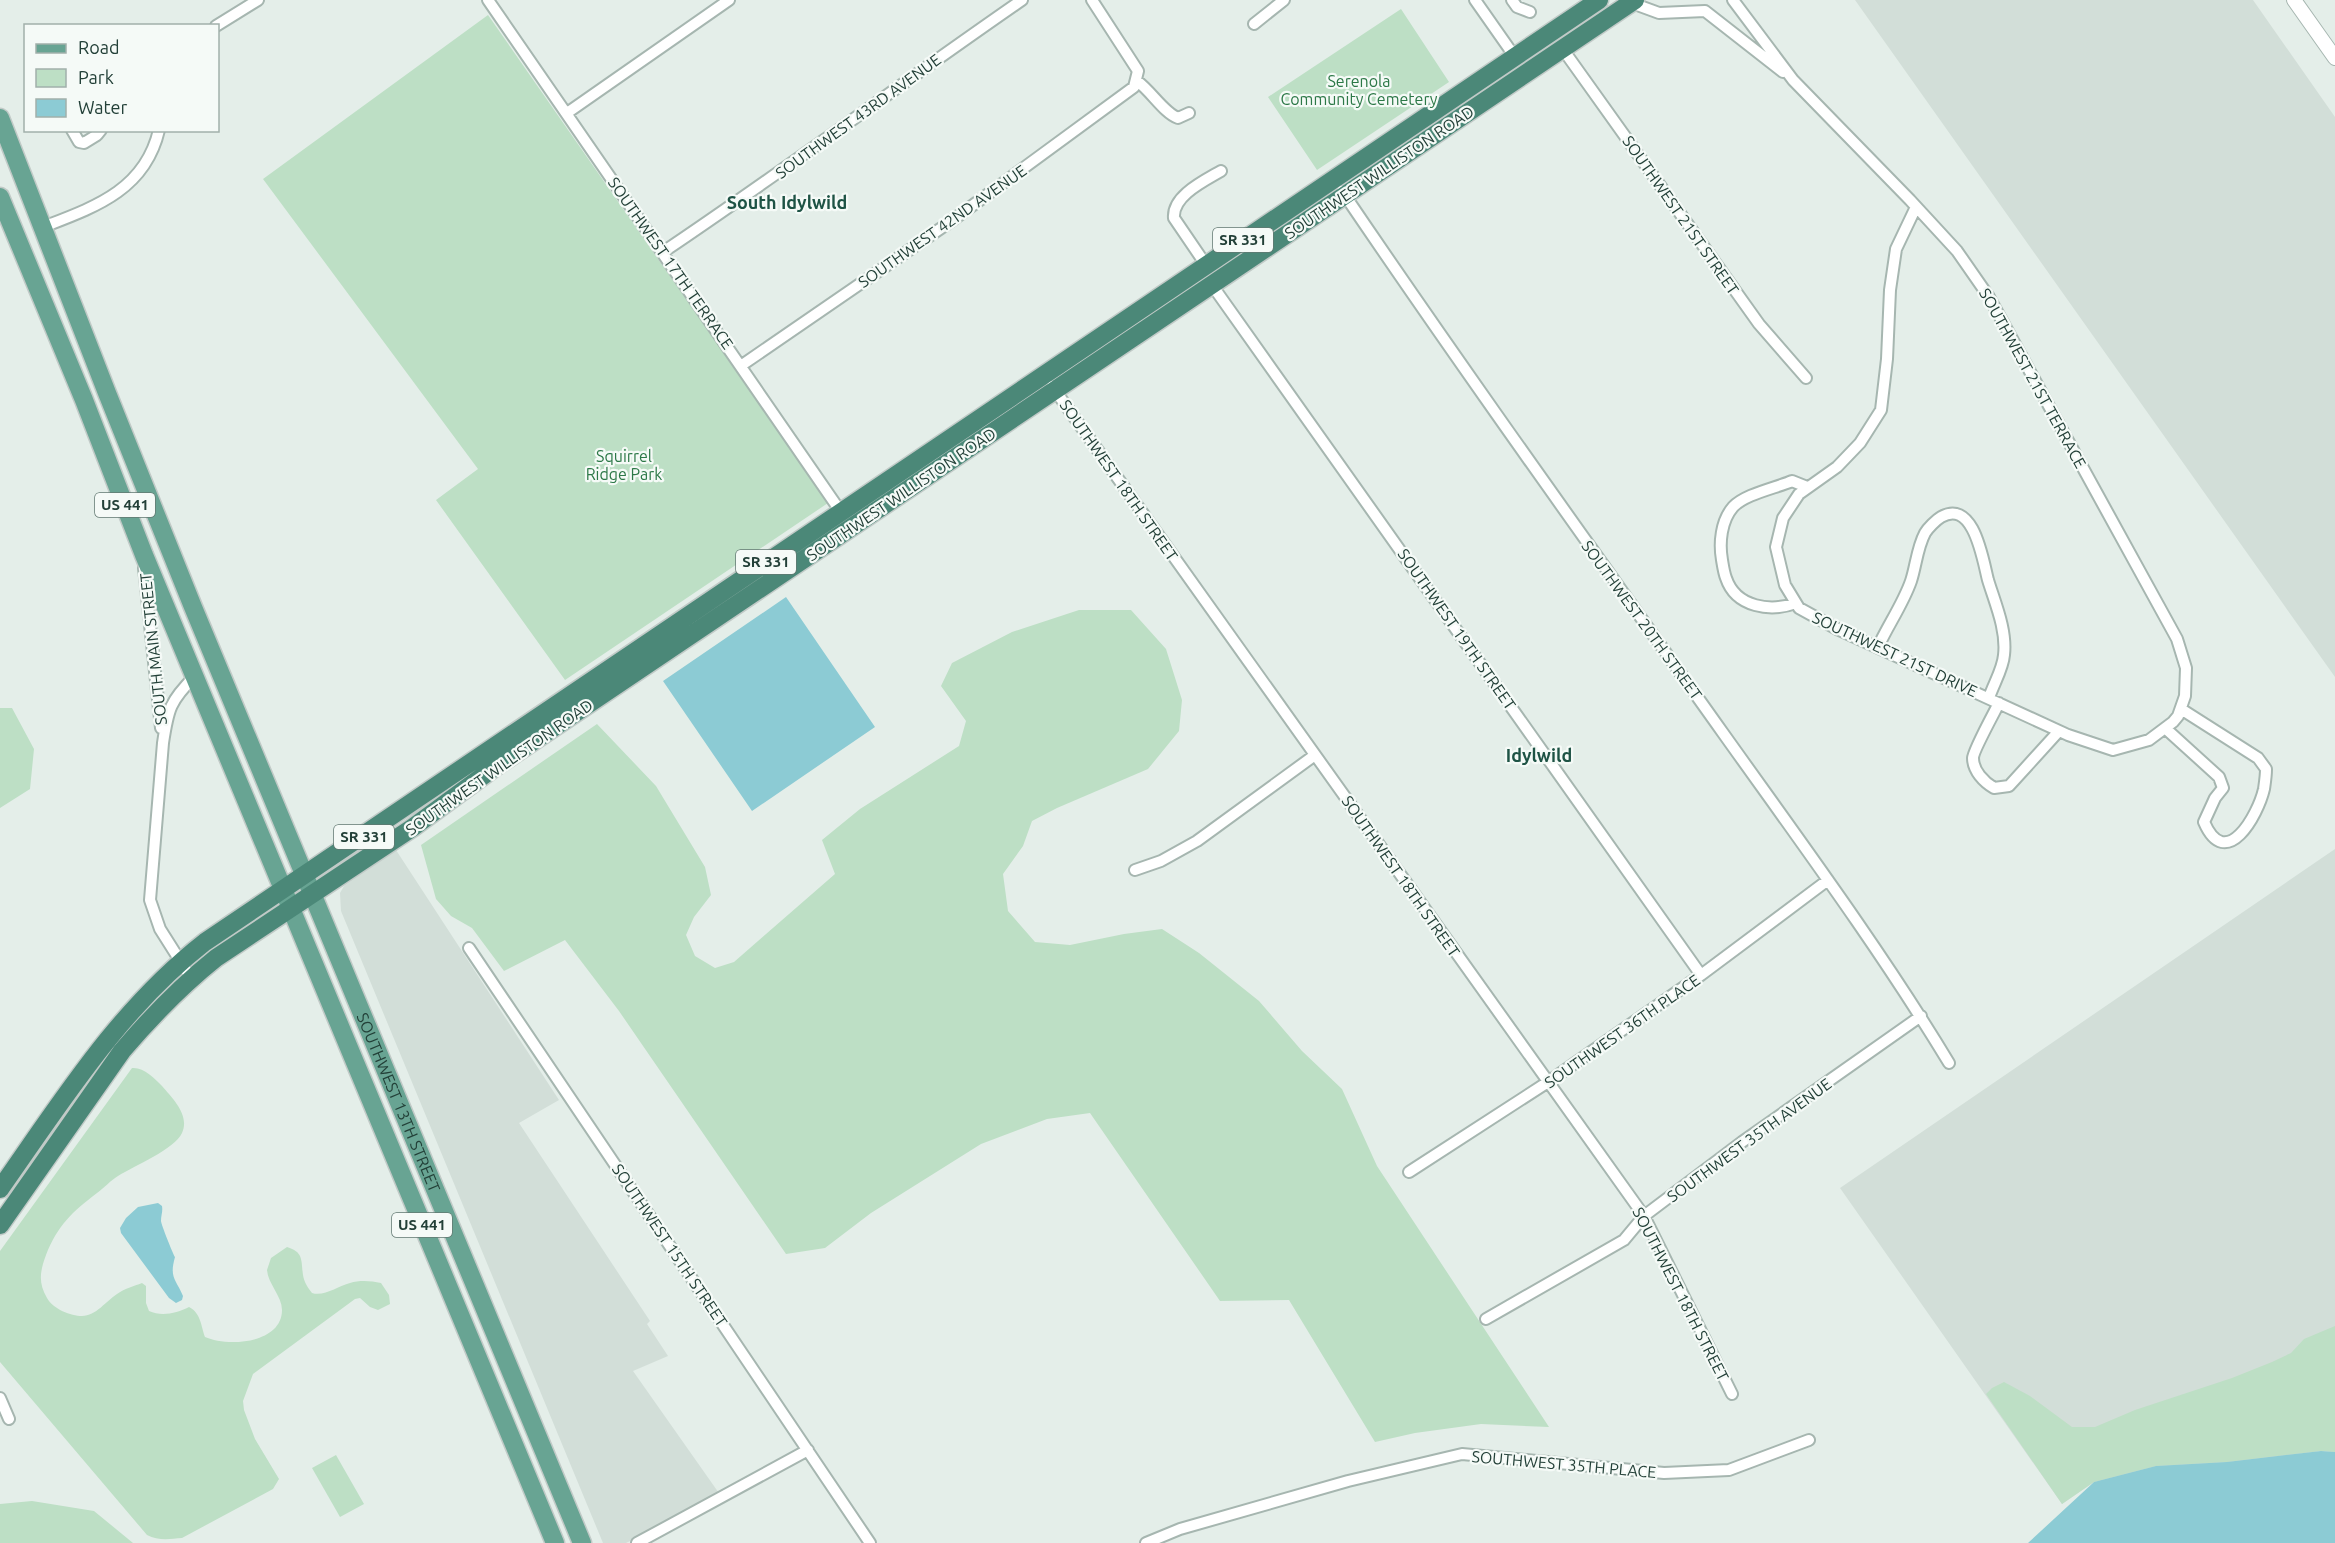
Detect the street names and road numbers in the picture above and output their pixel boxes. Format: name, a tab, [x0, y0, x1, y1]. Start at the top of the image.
street label: SOUTHWEST 43RD AVENUE	[772, 50, 944, 182]
street label: SOUTHWEST WILLISTON ROAD	[1281, 102, 1477, 242]
street label: SOUTHWEST 21ST STREET	[1619, 132, 1743, 298]
street label: SOUTHWEST 42ND AVENUE	[855, 161, 1029, 291]
street label: SOUTHWEST 17TH TERRACE	[605, 174, 737, 352]
road number: SR 331	[1213, 228, 1273, 252]
street label: SOUTHWEST 21ST TERRACE	[1976, 285, 2090, 471]
street label: SOUTHWEST 18TH STREET	[1056, 396, 1182, 564]
street label: SOUTHWEST WILLISTON ROAD	[803, 424, 999, 564]
road number: US 441	[95, 493, 155, 517]
street label: SOUTHWEST 20TH STREET	[1578, 537, 1706, 703]
street label: SOUTHWEST 19TH STREET	[1394, 545, 1520, 713]
road number: SR 331	[736, 550, 796, 574]
street label: SOUTH MAIN STREET	[136, 572, 170, 726]
street label: SOUTHWEST 21ST DRIVE	[1810, 608, 1980, 700]
street label: SOUTHWEST WILLISTON ROAD	[402, 695, 596, 839]
street label: SOUTHWEST 18TH STREET	[1338, 792, 1464, 960]
road number: SR 331	[334, 825, 394, 849]
street label: SOUTHWEST 36TH PLACE	[1541, 970, 1703, 1092]
street label: SOUTHWEST 13TH STREET	[354, 1010, 444, 1195]
street label: SOUTHWEST 35TH AVENUE	[1664, 1074, 1834, 1206]
street label: SOUTHWEST 15TH STREET	[609, 1160, 731, 1330]
street label: SOUTHWEST 18TH STREET	[1629, 1204, 1733, 1384]
road number: US 441	[392, 1213, 452, 1237]
street label: SOUTHWEST 35TH PLACE	[1471, 1447, 1657, 1481]

